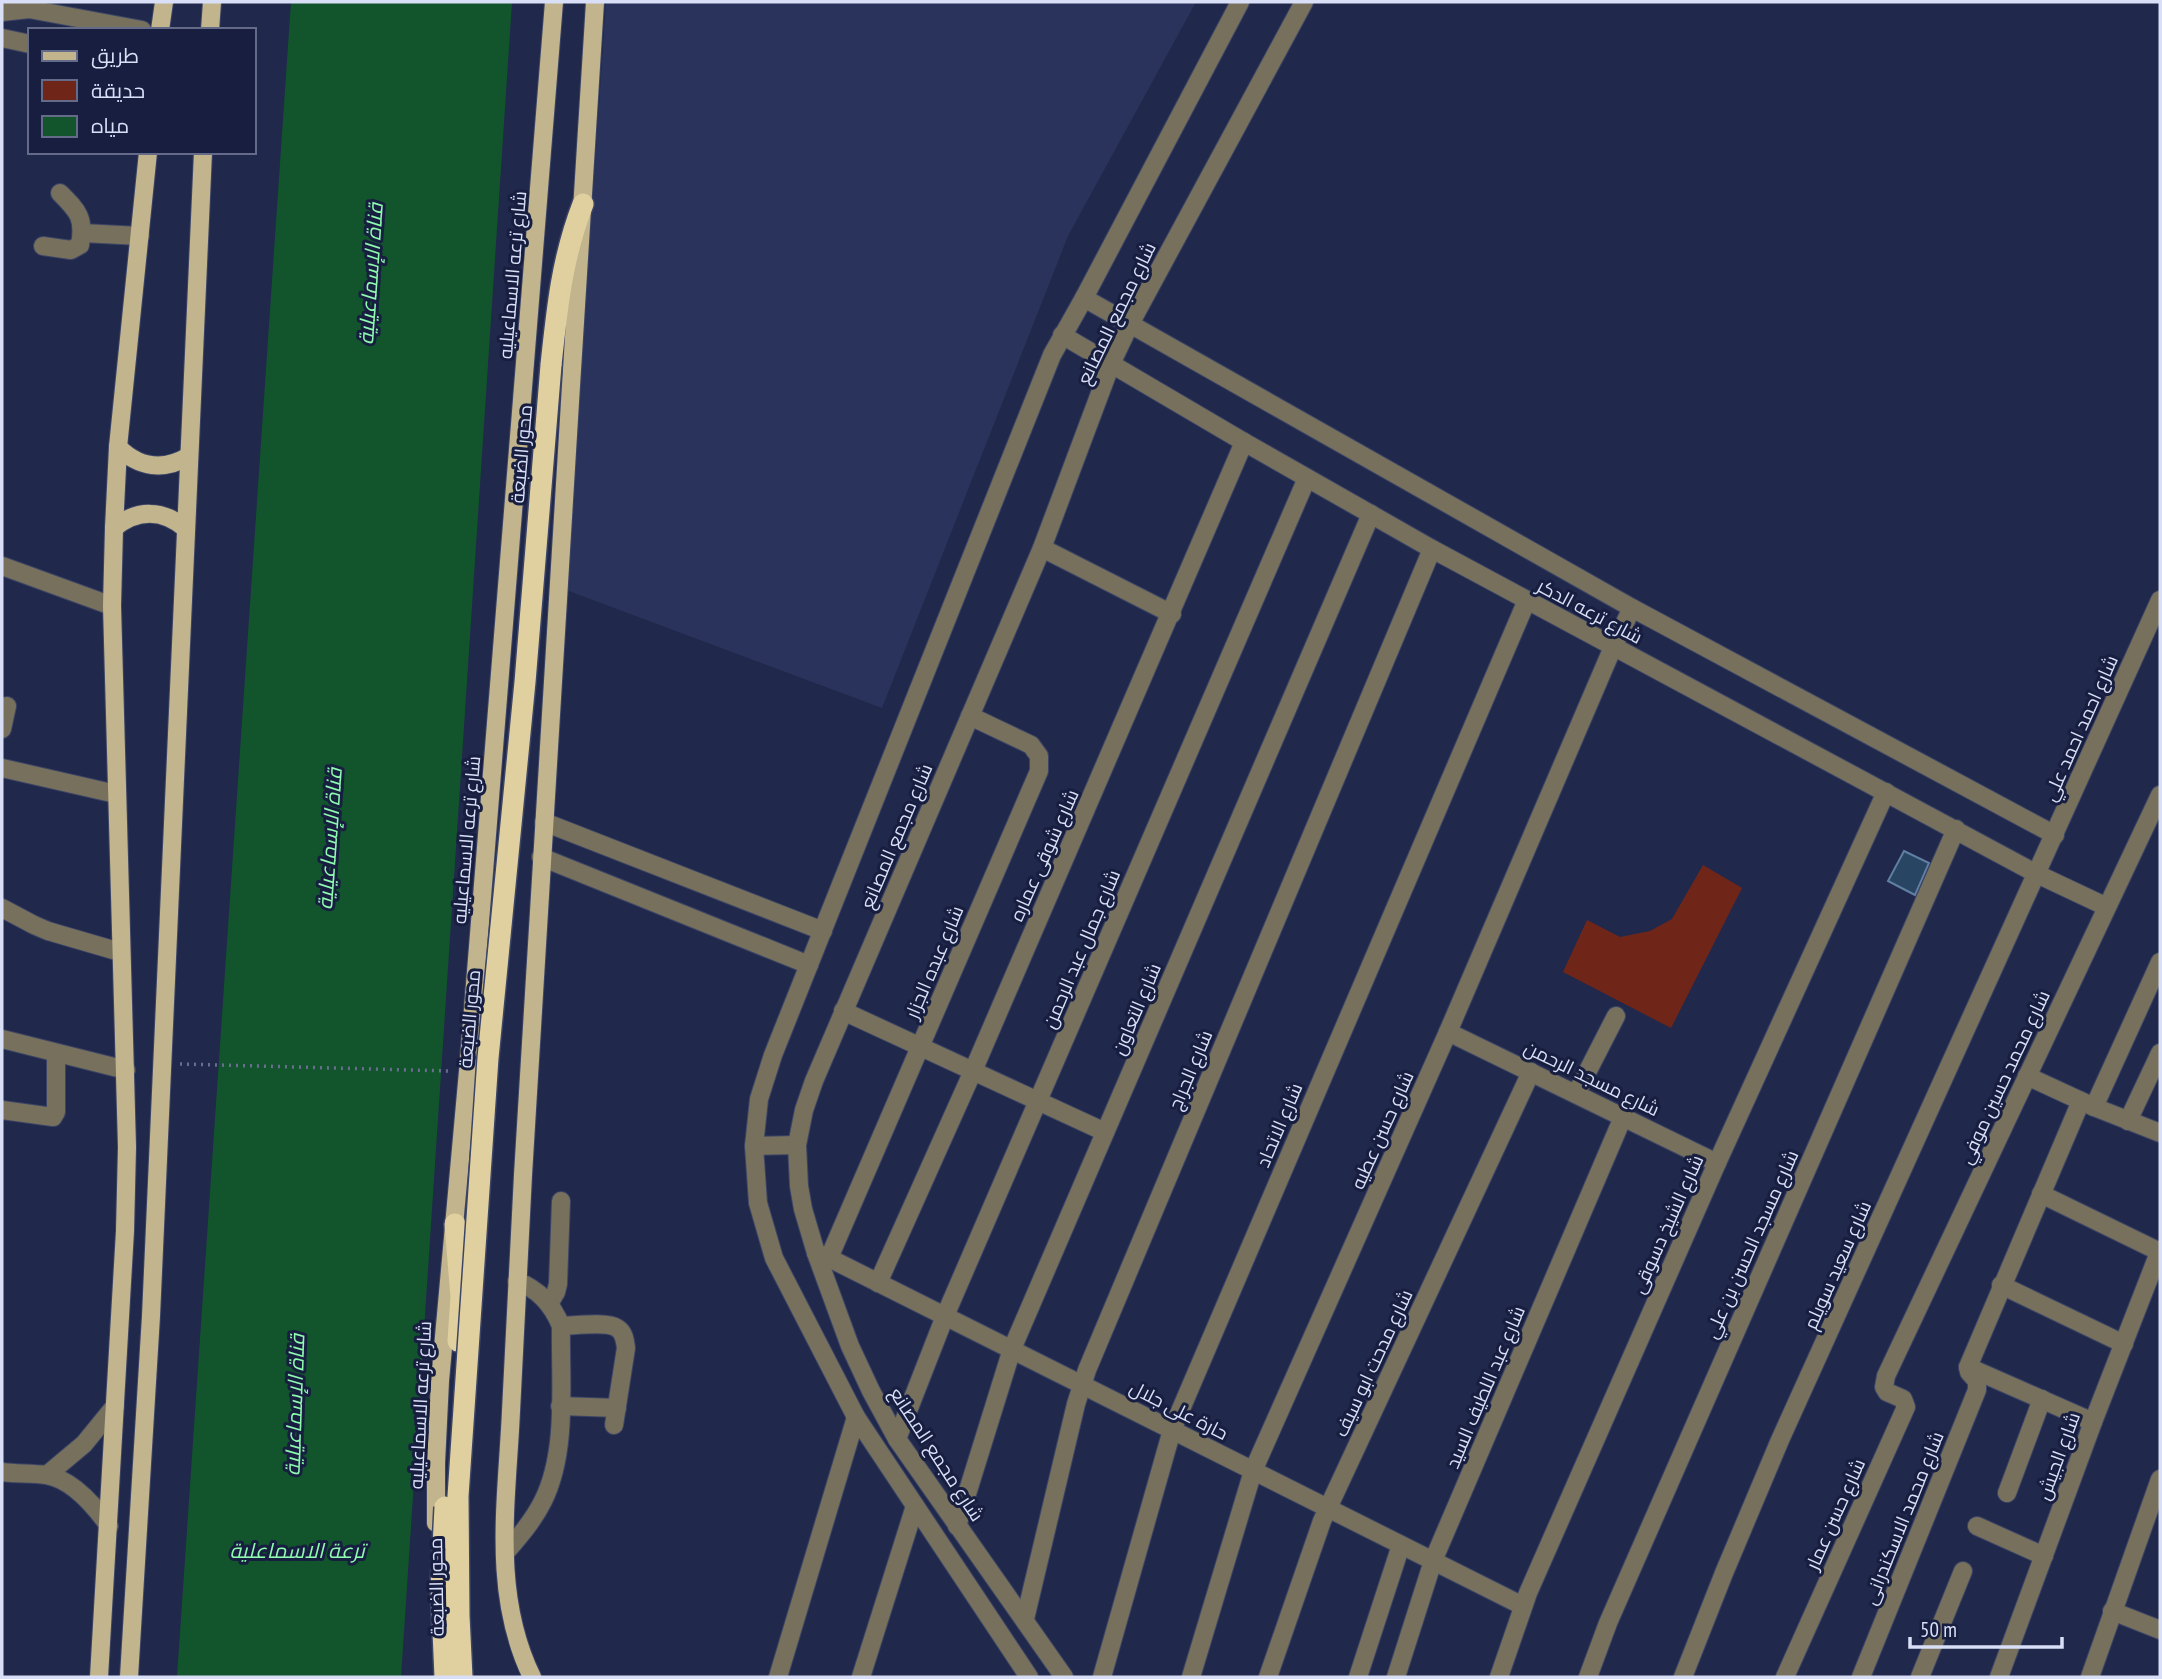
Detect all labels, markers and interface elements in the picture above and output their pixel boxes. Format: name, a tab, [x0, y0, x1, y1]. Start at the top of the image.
legend	[28, 28, 256, 154]
text: طريق	[91, 42, 139, 69]
text: حديقة	[91, 77, 145, 104]
text: مياه	[91, 112, 129, 139]
street label: شارع ترعه الاسماعيليه	[493, 190, 533, 360]
water label: قناة الإسماعيلية	[352, 201, 389, 346]
street label: شارع مجمع المصانع	[1071, 238, 1163, 389]
street label: محور الضبعة	[505, 404, 537, 504]
street label: شارع ترعه الدكر	[1531, 573, 1647, 651]
street label: شارع احمد احمد علي	[2037, 651, 2126, 806]
street label: شارع ترعه الاسماعيليه	[447, 755, 487, 925]
street label: شارع مجمع المصانع	[855, 760, 939, 913]
water label: قناة الإسماعيلية	[311, 766, 348, 911]
street label: شارع شوقى عماره	[1004, 785, 1086, 925]
street label: شارع جمال عبد الرحمن	[1037, 866, 1127, 1033]
street label: شارع عبده الجزار	[899, 902, 970, 1024]
street label: شارع التعاون	[1106, 959, 1168, 1059]
street label: محور الضبعة	[453, 969, 485, 1069]
street label: شارع محمد حسين موفي	[1953, 986, 2058, 1169]
street label: شارع الجراج	[1162, 1026, 1219, 1114]
street label: شارع مسجد الرحمن	[1519, 1035, 1664, 1123]
street label: شارع حسن عطيه	[1345, 1067, 1421, 1194]
street label: شارع الاتحاد	[1250, 1079, 1309, 1172]
street label: شارع مسجد الحسن بن علي	[1699, 1146, 1806, 1343]
street label: شارع الشيخ دسوقى	[1626, 1151, 1710, 1298]
street label: شارع سعيد سويلم	[1798, 1197, 1878, 1334]
street label: شارع مدحت ابو سيف	[1328, 1285, 1419, 1441]
street label: شارع عبد اللطيف السيد	[1440, 1302, 1532, 1473]
street label: شارع ترعه الاسماعيليه	[404, 1320, 438, 1490]
water label: قناة الإسماعيلية	[279, 1332, 311, 1476]
street label: حارة على جلال	[1126, 1375, 1232, 1445]
street label: شارع مجمع المصانع	[883, 1382, 989, 1527]
street label: شارع الجيش	[2031, 1409, 2087, 1504]
street label: شارع محمد الاسكندرانى	[1857, 1428, 1951, 1609]
street label: شارع حسن عمار	[1799, 1455, 1872, 1575]
water label: ترعة الاسماعلية	[229, 1537, 368, 1564]
street label: محور الضبعة	[423, 1537, 449, 1637]
scale bar	[1910, 1606, 2062, 1650]
text: 50 m	[1920, 1616, 1957, 1643]

